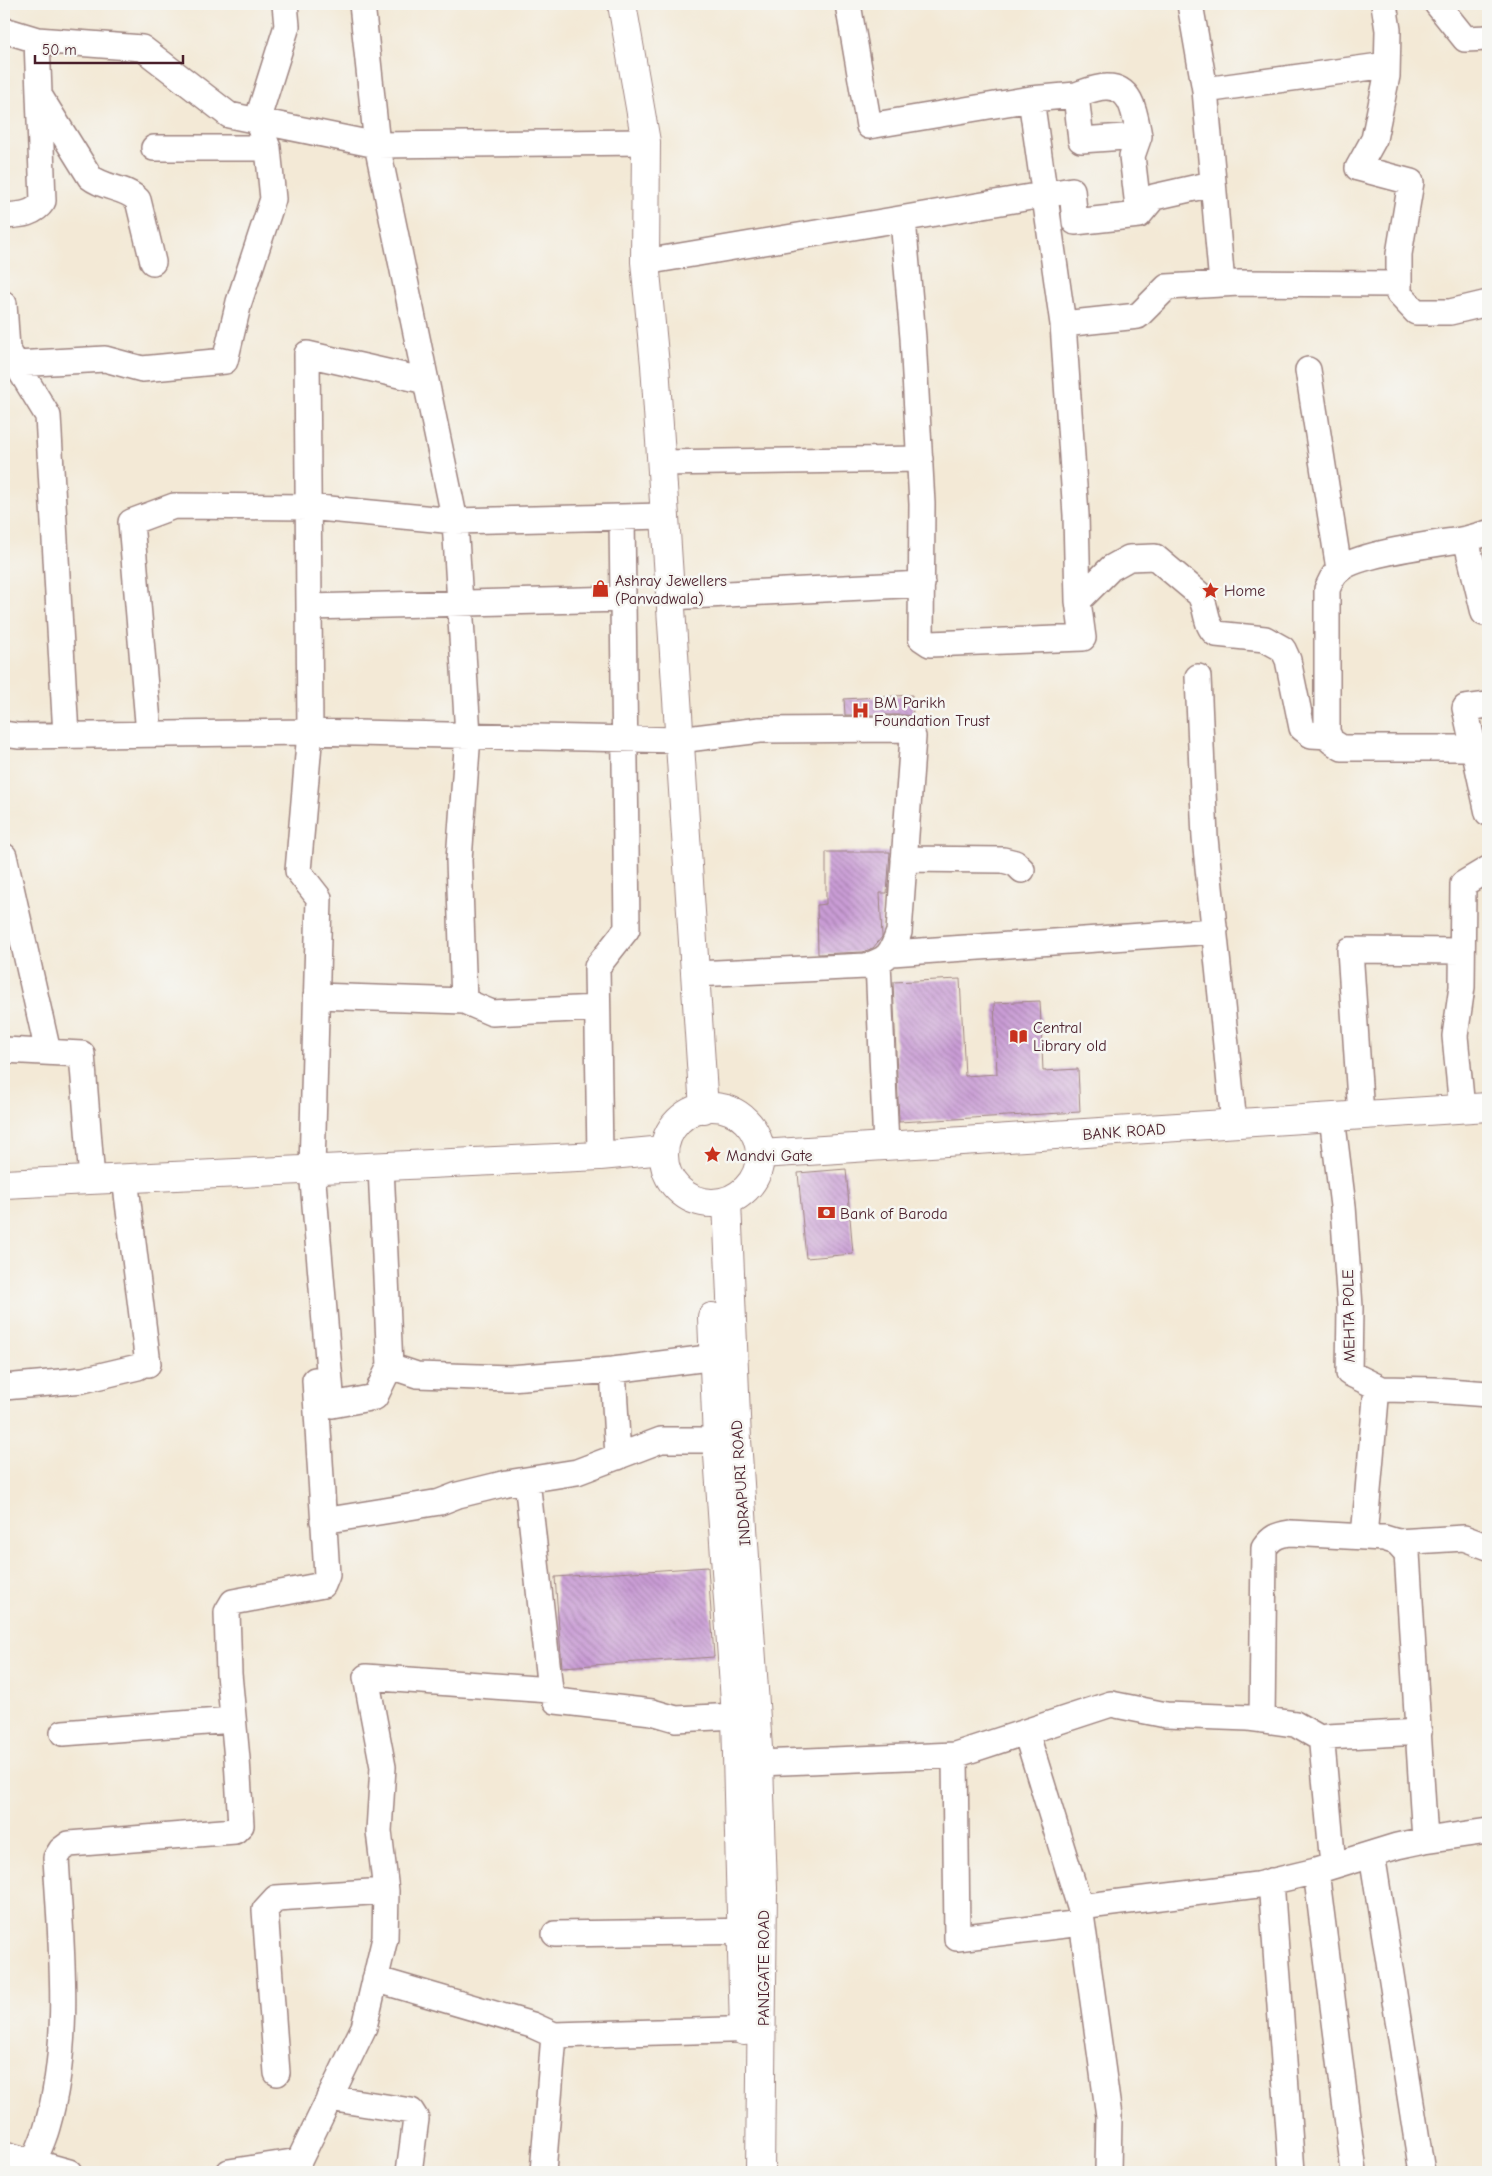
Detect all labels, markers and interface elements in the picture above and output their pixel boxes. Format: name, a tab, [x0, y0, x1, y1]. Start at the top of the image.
scale bar	[35, 32, 182, 64]
text: 50 m	[42, 41, 77, 59]
place label: Ashray Jewellers (Panvadwala)	[615, 572, 727, 608]
shop icon: Ashray Jewellers (Panvadwala)	[591, 579, 611, 599]
place icon: Home	[1200, 580, 1220, 600]
place label: Home	[1224, 582, 1265, 600]
place label: BM Parikh Foundation Trust	[874, 694, 990, 730]
hospital icon: BM Parikh Foundation Trust	[850, 701, 870, 721]
place label: Central Library old	[1033, 1019, 1107, 1055]
library icon: Central Library old	[1009, 1026, 1029, 1046]
street label: BANK ROAD	[1082, 1120, 1166, 1144]
place icon: Mandvi Gate	[702, 1145, 722, 1165]
place label: Mandvi Gate	[726, 1147, 813, 1165]
bank icon: Bank of Baroda	[816, 1203, 836, 1223]
place label: Bank of Baroda	[840, 1205, 948, 1223]
street label: MEHTA POLE	[1339, 1269, 1359, 1363]
street label: INDRAPURI ROAD	[728, 1419, 754, 1546]
street label: PANIGATE ROAD	[755, 1910, 773, 2026]

